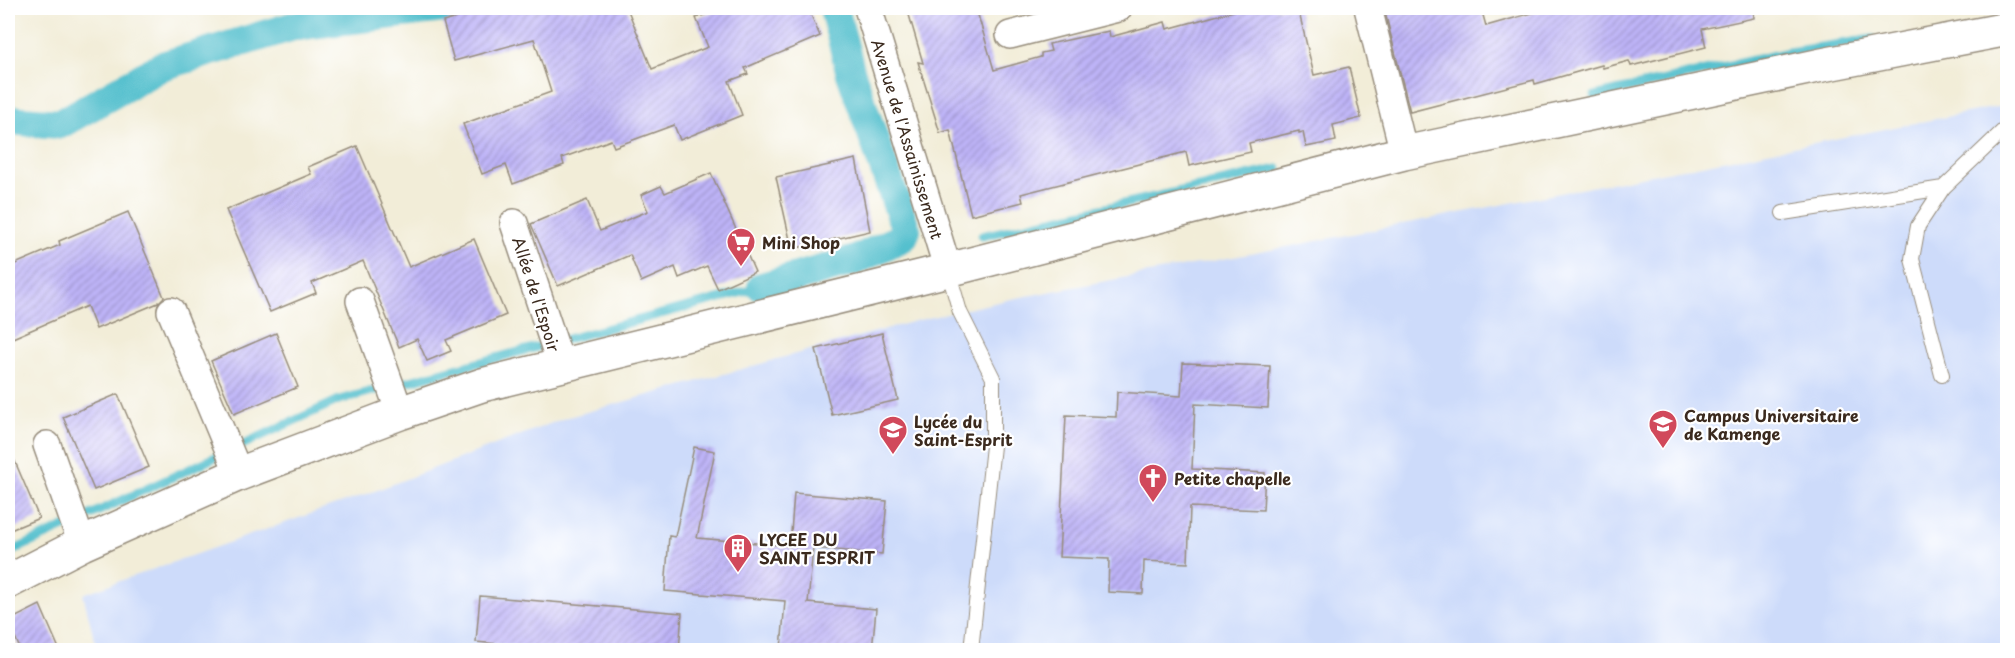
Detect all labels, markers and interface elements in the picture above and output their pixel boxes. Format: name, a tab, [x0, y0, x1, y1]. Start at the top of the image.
street label: Avenue de l'Assainissement	[866, 36, 950, 243]
supermarket icon: Mini Shop	[725, 226, 757, 268]
place label: Mini Shop	[762, 230, 840, 254]
street label: Allée de l'Espoir	[507, 233, 567, 355]
place label: Campus Universitaire de Kamenge	[1684, 403, 1859, 445]
school or university icon: Campus Universitaire de Kamenge	[1647, 408, 1679, 450]
place label: Lycée du Saint-Esprit	[914, 409, 1013, 451]
school or university icon: Lycée du Saint-Esprit	[877, 414, 909, 456]
church icon: Petite chapelle	[1137, 462, 1169, 504]
place label: Petite chapelle	[1174, 466, 1291, 490]
place label: LYCEE DU SAINT ESPRIT	[759, 527, 875, 569]
building icon: LYCEE DU SAINT ESPRIT	[722, 532, 754, 574]

